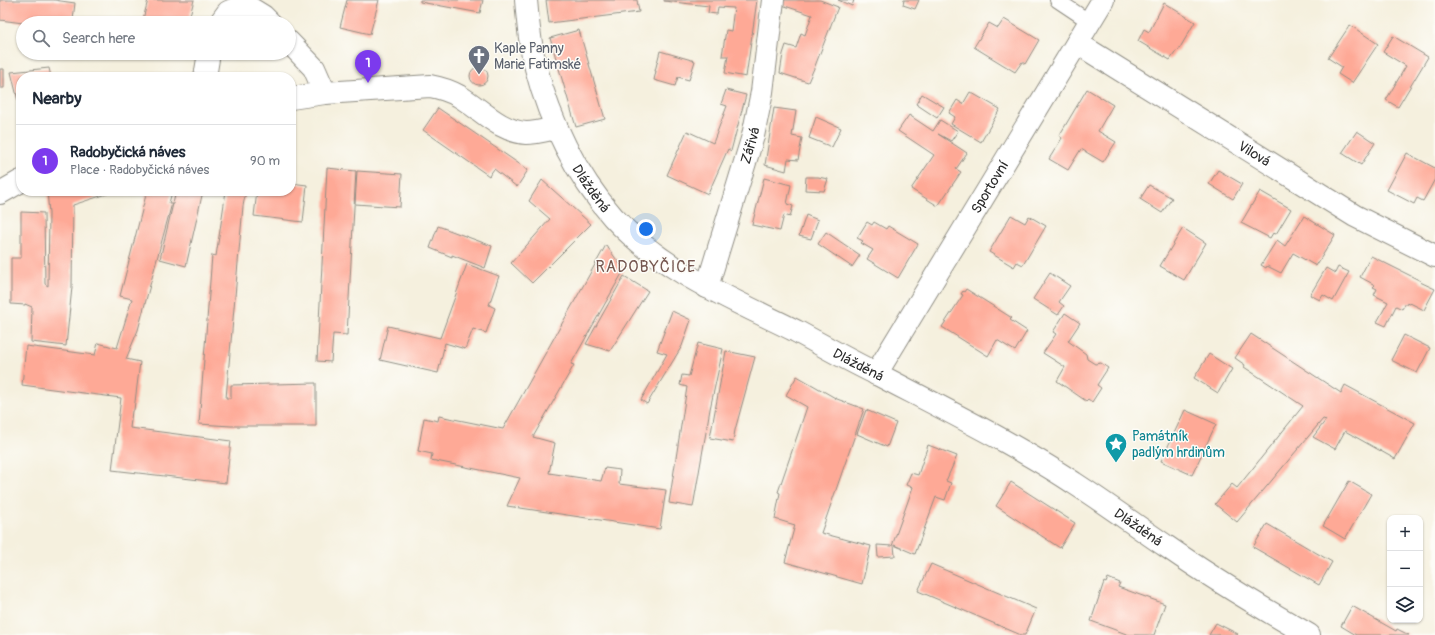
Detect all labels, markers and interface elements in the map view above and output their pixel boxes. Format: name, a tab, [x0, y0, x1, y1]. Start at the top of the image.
search box	[16, 16, 296, 60]
icon: search	[30, 27, 52, 49]
text: Search here	[62, 29, 135, 48]
place label: Kaple Panny Marie Fatimské	[494, 40, 581, 73]
church icon: Kaple Panny Marie Fatimské	[466, 43, 492, 76]
pin: 1	[355, 50, 381, 83]
text: Nearby	[32, 88, 81, 109]
street label: Zářivá	[737, 126, 764, 166]
street label: Vilová	[1235, 137, 1273, 170]
text: Radobyčická náves	[70, 143, 185, 162]
text: 1	[42, 153, 48, 169]
text: 90 m	[250, 153, 280, 169]
street label: Sportovní	[968, 157, 1013, 217]
street label: Dlážděná	[568, 161, 614, 216]
text: Place · Radobyčická náves	[70, 162, 209, 178]
your location	[636, 219, 656, 239]
district label: RADOBYČICE	[596, 257, 696, 277]
street label: Dlážděná	[830, 345, 887, 385]
place label: Památník padlým hrdinům	[1132, 428, 1225, 461]
place icon: Památník padlým hrdinům	[1103, 431, 1129, 464]
street label: Dlážděná	[1111, 505, 1165, 550]
map controls	[1387, 515, 1423, 623]
button: +	[1387, 515, 1423, 551]
button: −	[1387, 551, 1423, 587]
button: layers	[1387, 587, 1423, 623]

